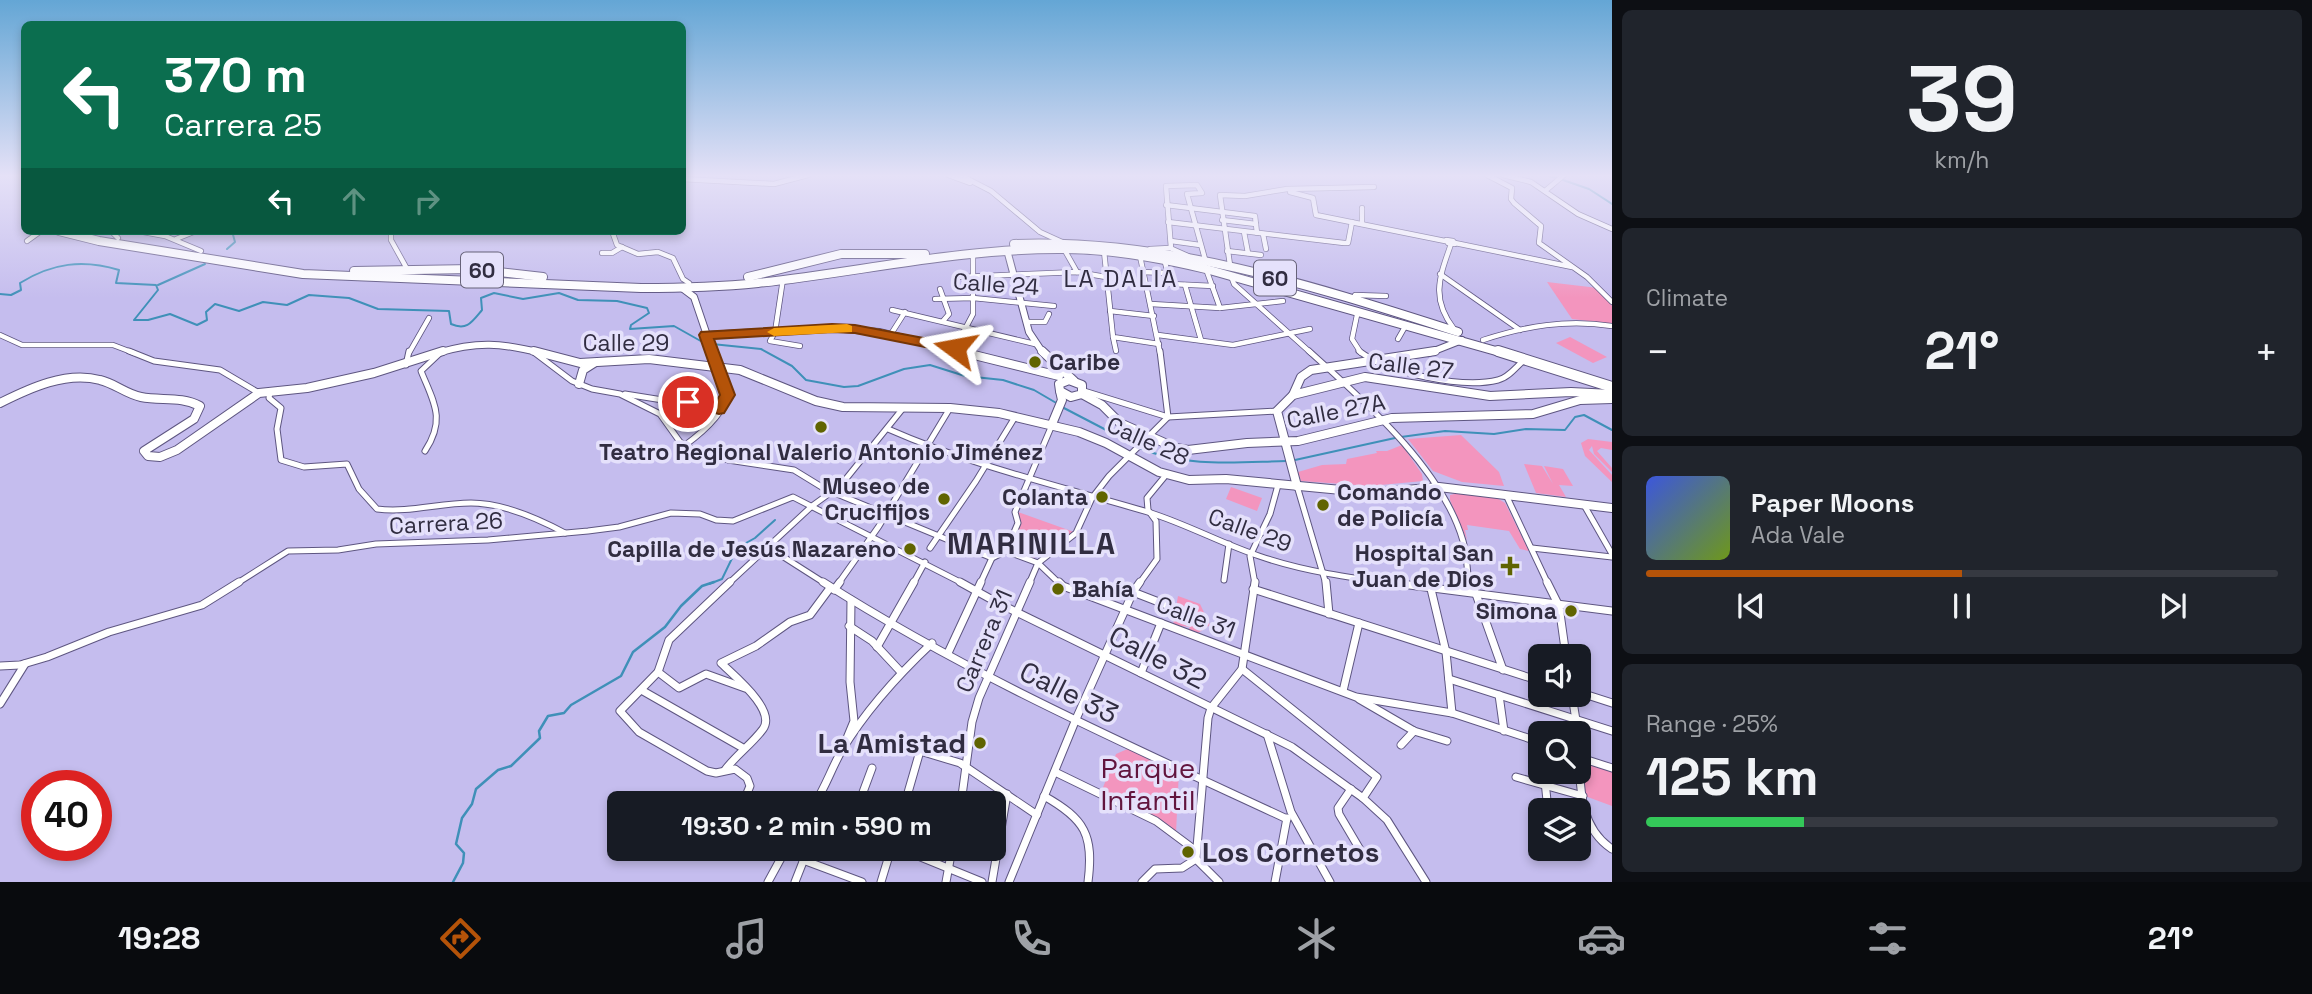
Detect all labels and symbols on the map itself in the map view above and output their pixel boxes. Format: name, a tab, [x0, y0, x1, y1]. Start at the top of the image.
road number: 60	[461, 252, 503, 288]
road number: 60	[1254, 260, 1296, 296]
district label: LA DALIA	[1064, 263, 1178, 294]
street label: Calle 24	[952, 266, 1040, 302]
position arrow	[918, 311, 992, 385]
street label: Calle 29	[583, 328, 669, 358]
street label: Calle 27	[1367, 346, 1455, 386]
place label: Caribe	[1049, 347, 1120, 377]
marker: Caribe	[1027, 354, 1043, 370]
pin	[658, 372, 718, 432]
street label: Calle 27A	[1284, 387, 1388, 435]
street label: Calle 28	[1102, 410, 1194, 472]
marker: Teatro Regional Valerio Antonio Jiménez	[813, 419, 829, 435]
place label: Teatro Regional Valerio Antonio Jiménez	[599, 437, 1043, 467]
place label: Museo de Crucifijos	[822, 471, 930, 527]
place label: Comando de Policía	[1337, 477, 1444, 533]
place label: Colanta	[1002, 482, 1088, 512]
marker: Colanta	[1094, 489, 1110, 505]
marker: Museo de Crucifijos	[936, 491, 952, 507]
marker: Comando de Policía	[1315, 497, 1331, 513]
street label: Calle 29	[1204, 501, 1296, 559]
street label: Carrera 26	[388, 505, 504, 541]
district label: MARINILLA	[947, 524, 1117, 563]
place label: Capilla de Jesús Nazareno	[607, 534, 896, 564]
place label: Hospital San Juan de Dios	[1352, 538, 1494, 594]
marker: Capilla de Jesús Nazareno	[902, 541, 918, 557]
marker: Hospital San Juan de Dios	[1500, 556, 1520, 576]
place label: Bahía	[1072, 574, 1134, 604]
marker: Bahía	[1050, 581, 1066, 597]
street label: Carrera 31	[949, 585, 1019, 697]
street label: Calle 31	[1152, 589, 1240, 645]
place label: Simona	[1476, 596, 1557, 626]
marker: Simona	[1563, 603, 1579, 619]
street label: Calle 32	[1103, 617, 1213, 697]
street label: Calle 33	[1014, 653, 1124, 731]
place label: La Amistad	[818, 725, 966, 761]
marker: La Amistad	[972, 735, 988, 751]
park label: Parque Infantil	[1100, 750, 1196, 818]
speed limit sign: 40	[21, 770, 112, 861]
place label: Los Cornetos	[1202, 834, 1379, 870]
marker: Los Cornetos	[1180, 844, 1196, 860]

